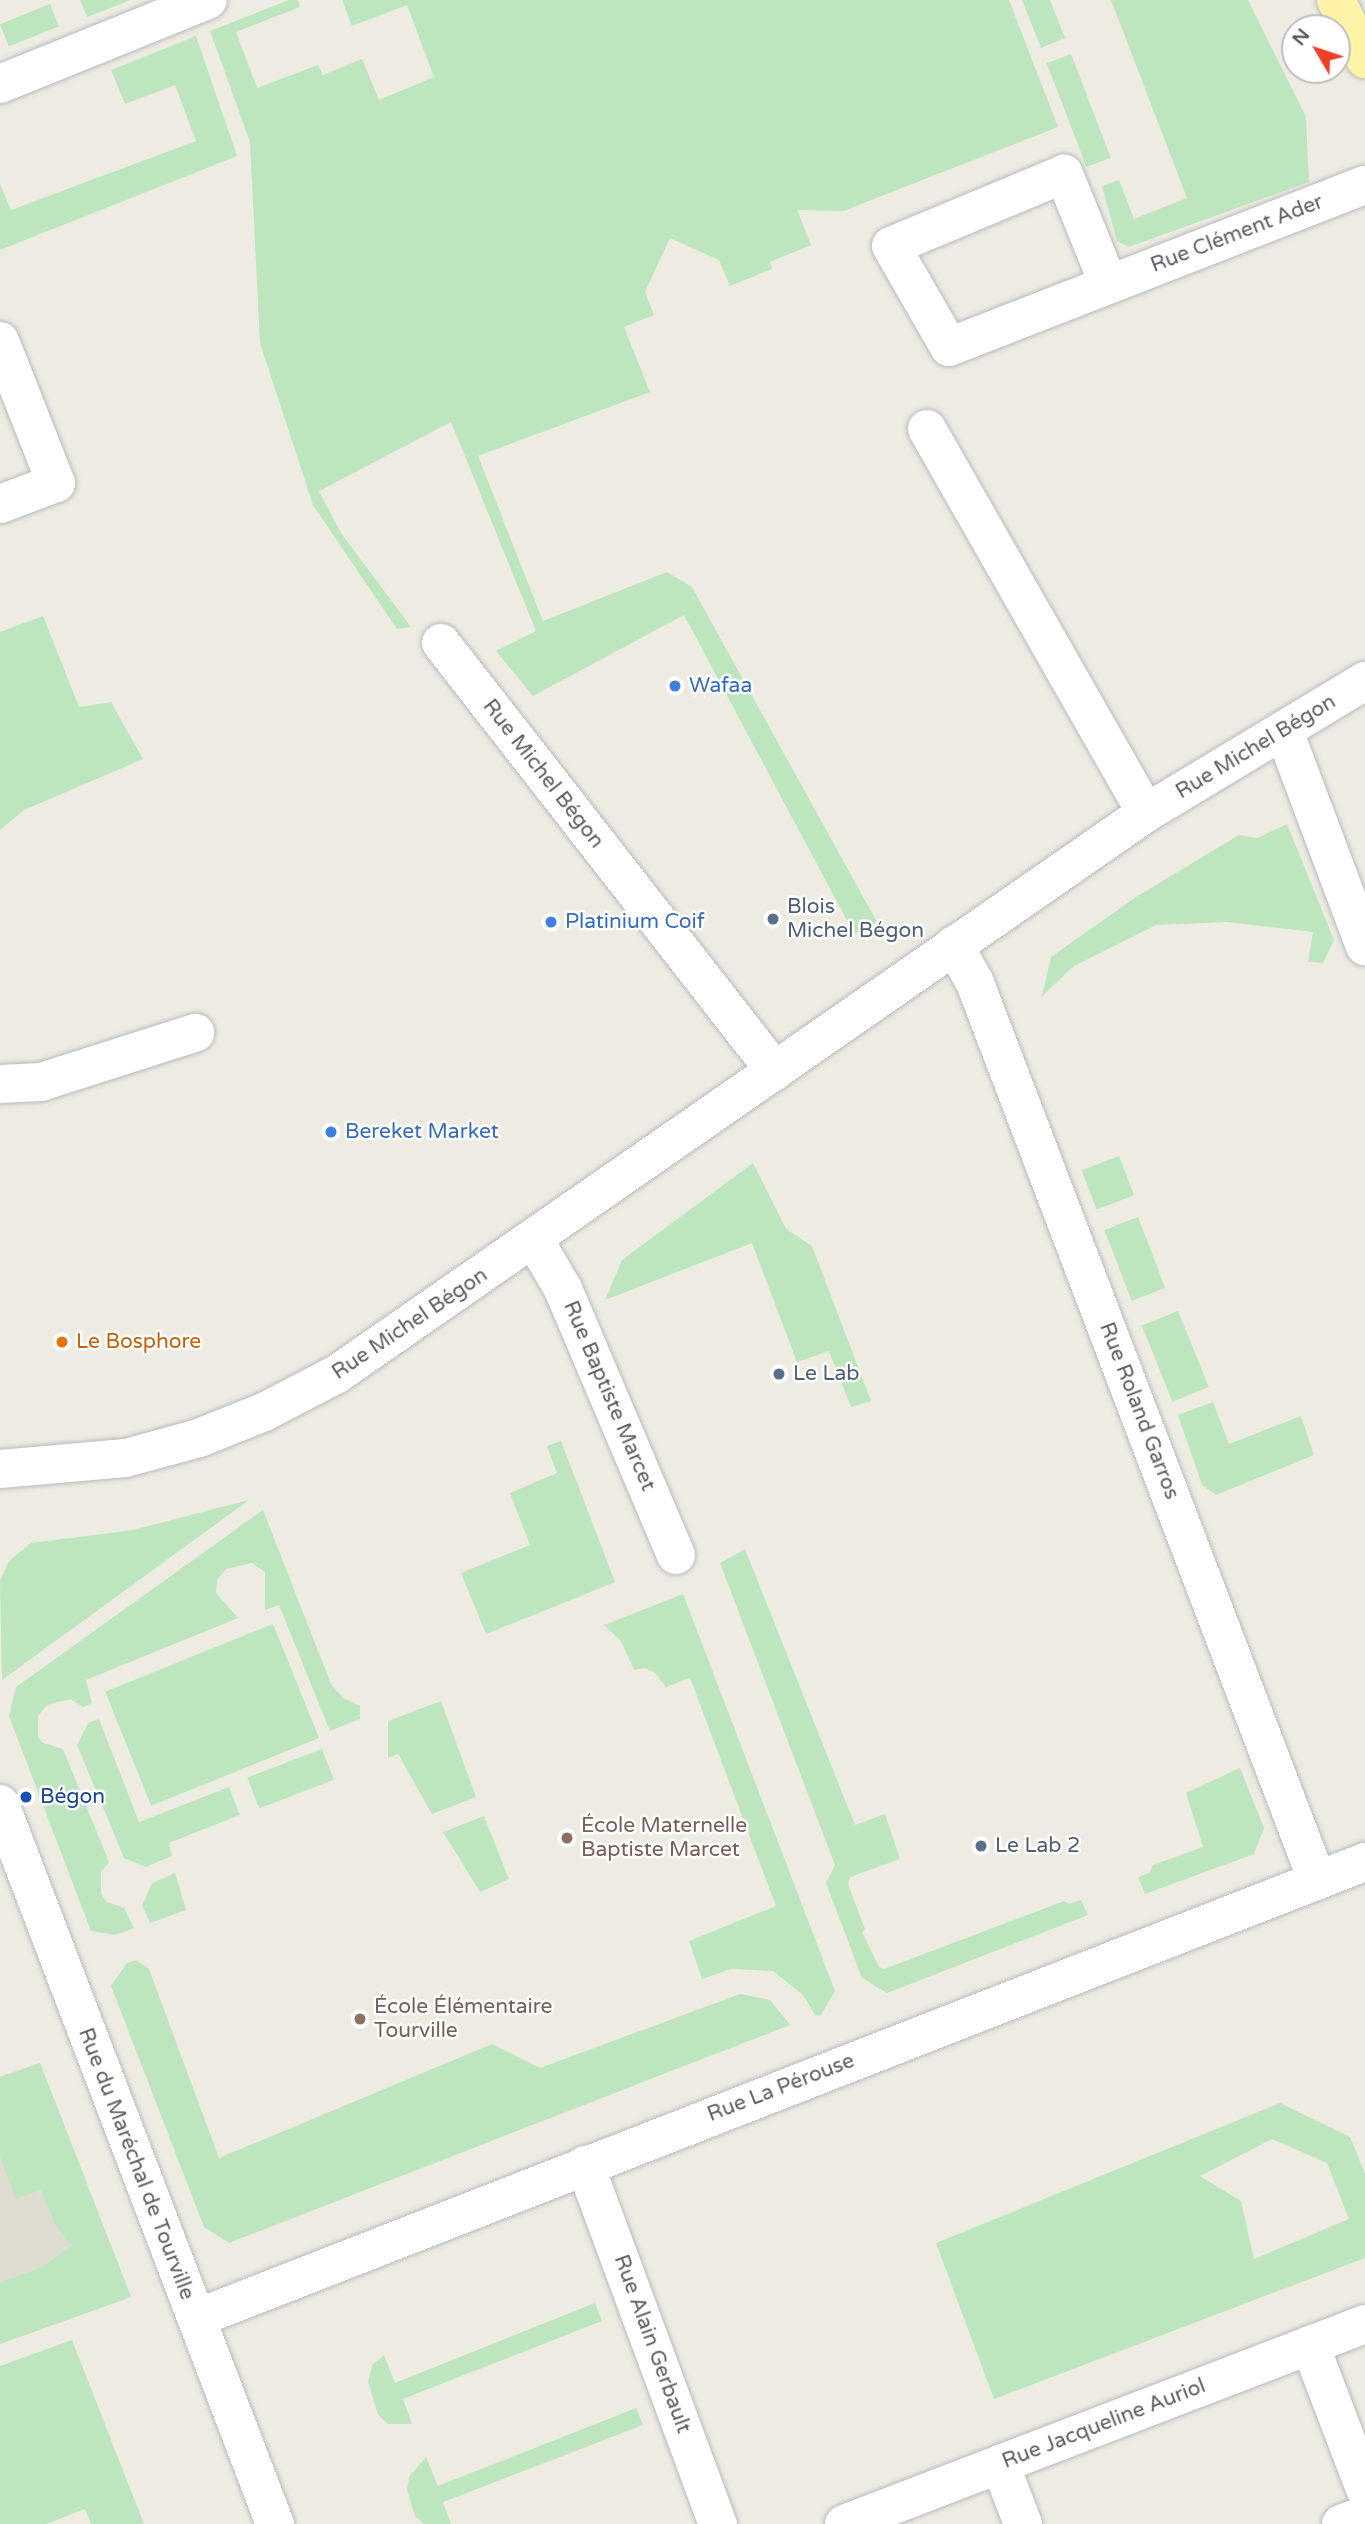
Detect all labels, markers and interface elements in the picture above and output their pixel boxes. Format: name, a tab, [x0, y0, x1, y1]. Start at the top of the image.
north arrow	[1281, 14, 1351, 84]
text: N	[1288, 24, 1315, 50]
street label: Rue Clément Ader	[1147, 190, 1327, 278]
place label: Wafaa	[689, 673, 752, 699]
marker: Wafaa	[667, 678, 683, 694]
street label: Rue Michel Bégon	[1171, 689, 1341, 805]
street label: Rue Michel Bégon	[477, 694, 609, 854]
place label: Blois Michel Bégon	[787, 894, 924, 944]
place label: Platinium Coif	[565, 909, 705, 935]
marker: Blois Michel Bégon	[765, 911, 781, 927]
marker: Platinium Coif	[543, 914, 559, 930]
place label: Bereket Market	[345, 1119, 499, 1145]
marker: Bereket Market	[323, 1124, 339, 1140]
street label: Rue Michel Bégon	[327, 1263, 493, 1385]
street label: Rue Baptiste Marcet	[558, 1297, 660, 1495]
street label: Rue Roland Garros	[1094, 1319, 1184, 1503]
place label: Le Bosphore	[76, 1329, 201, 1355]
marker: Le Bosphore	[54, 1334, 70, 1350]
place label: Le Lab	[793, 1361, 860, 1387]
marker: Le Lab	[771, 1366, 787, 1382]
place label: Bégon	[40, 1784, 105, 1810]
marker: Bégon	[18, 1789, 34, 1805]
place label: École Maternelle Baptiste Marcet	[581, 1813, 747, 1863]
marker: École Maternelle Baptiste Marcet	[559, 1830, 575, 1846]
place label: Le Lab 2	[995, 1833, 1080, 1859]
marker: Le Lab 2	[973, 1838, 989, 1854]
place label: École Élémentaire Tourville	[374, 1994, 552, 2044]
marker: École Élémentaire Tourville	[352, 2011, 368, 2027]
street label: Rue du Maréchal de Tourville	[72, 2025, 200, 2303]
street label: Rue La Pérouse	[704, 2048, 858, 2128]
street label: Rue Alain Gerbault	[608, 2251, 696, 2437]
street label: Rue Jacqueline Auriol	[999, 2374, 1209, 2474]

